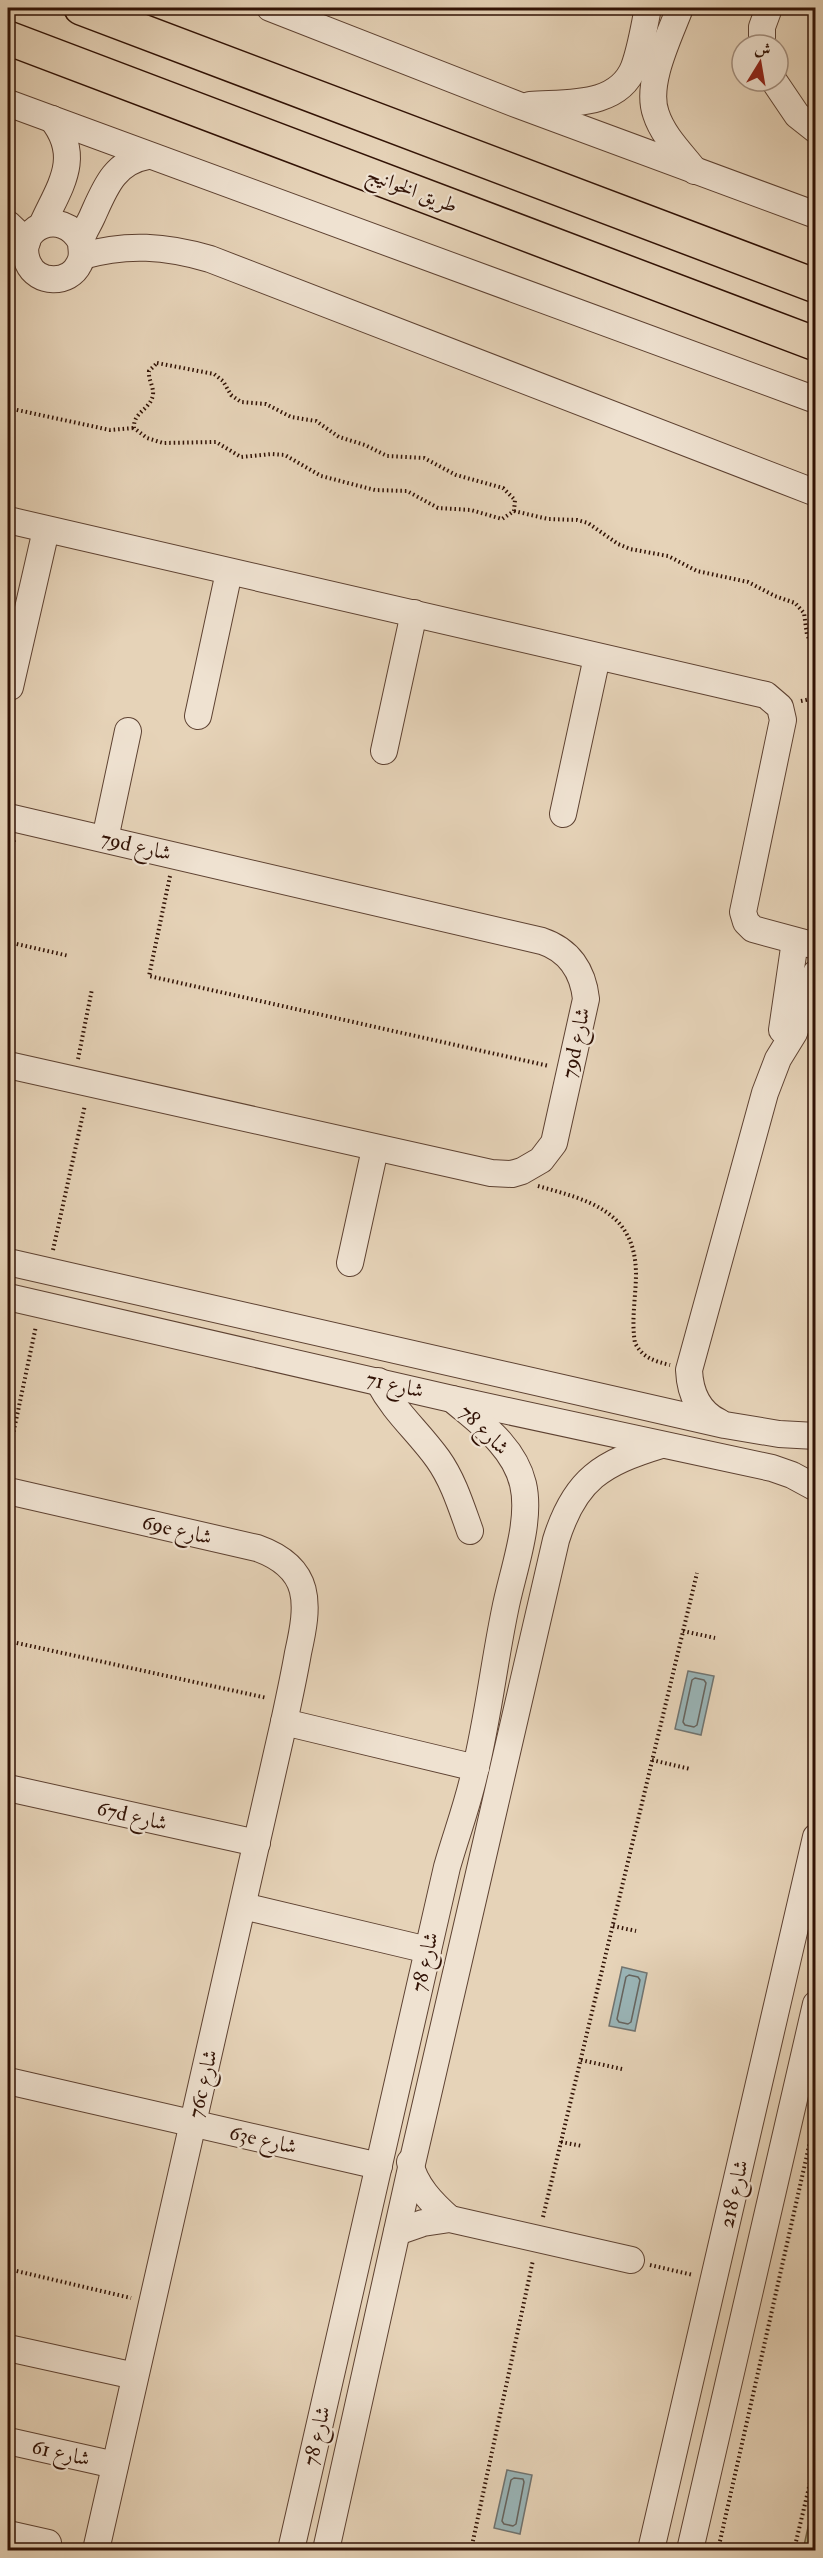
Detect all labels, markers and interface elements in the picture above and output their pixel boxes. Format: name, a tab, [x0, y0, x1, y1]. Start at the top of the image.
north arrow	[730, 33, 790, 93]
text: ش	[753, 38, 772, 61]
street label: طريق الخوانيج	[361, 160, 461, 224]
street label: 79d شارع	[97, 825, 174, 871]
street label: 79d شارع	[555, 1005, 601, 1082]
street label: شارع 71	[363, 1365, 426, 1409]
street label: شارع 78	[450, 1399, 515, 1464]
street label: 69e شارع	[138, 1509, 215, 1555]
street label: 67d شارع	[93, 1795, 170, 1841]
street label: شارع 78	[405, 1930, 449, 1995]
street label: 76c شارع	[182, 2047, 228, 2122]
street label: 63e شارع	[226, 2119, 299, 2165]
street label: شارع 218	[713, 2157, 759, 2231]
street label: شارع 78	[297, 2404, 341, 2469]
street label: شارع 61	[28, 2433, 93, 2477]

